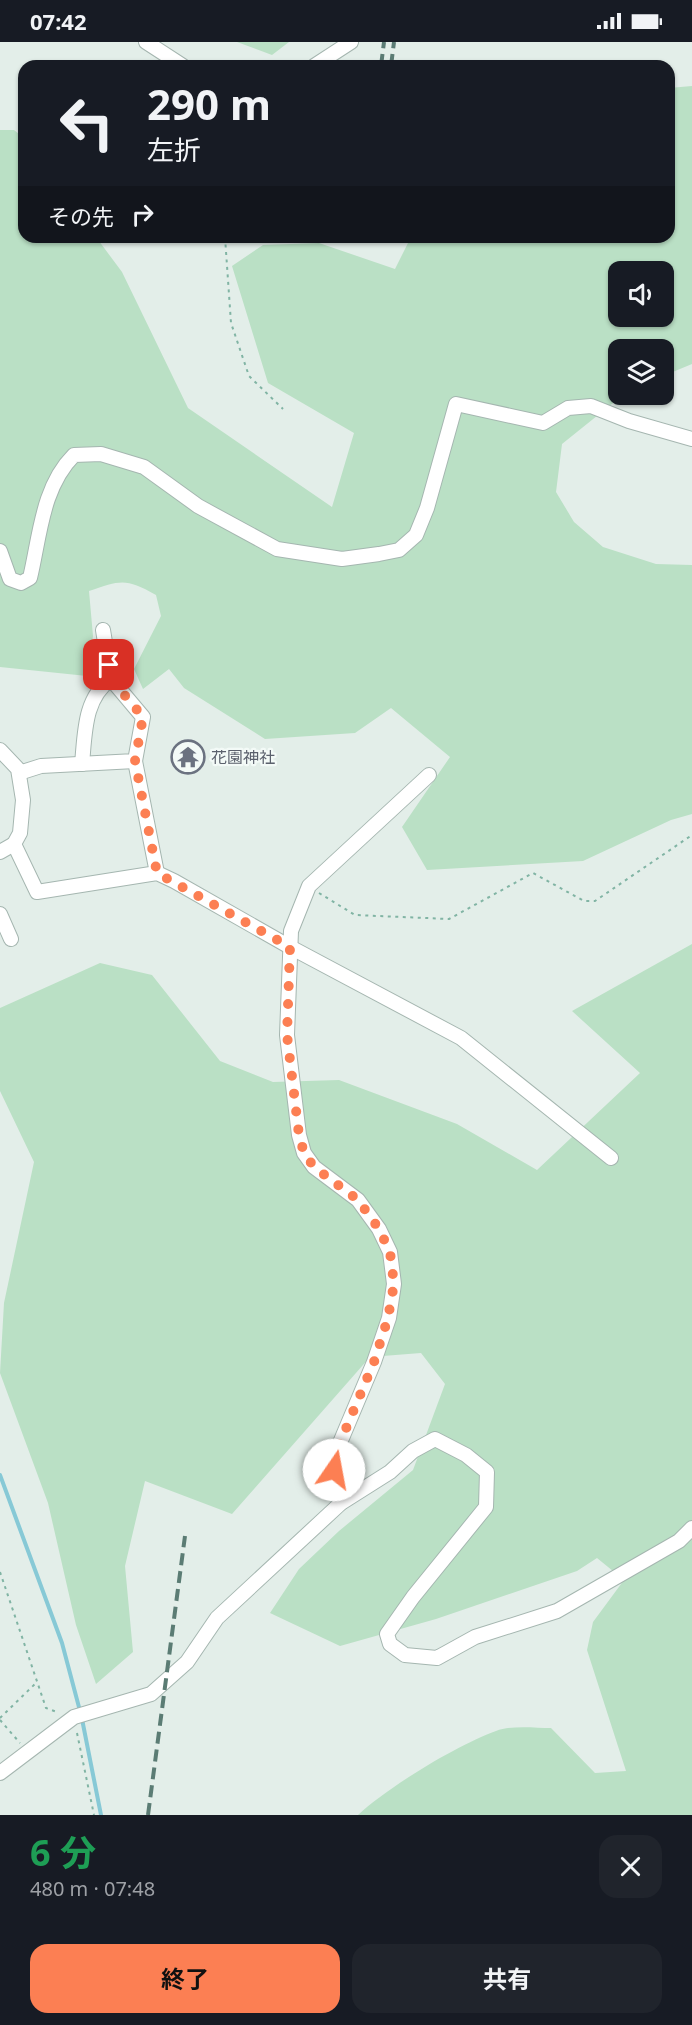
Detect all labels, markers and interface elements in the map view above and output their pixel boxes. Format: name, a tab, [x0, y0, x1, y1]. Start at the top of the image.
text: 07:42	[30, 6, 87, 36]
text: 290 m	[147, 75, 271, 132]
icon: left	[48, 84, 126, 162]
text: 左折	[147, 131, 201, 168]
icon: right	[126, 198, 159, 231]
text: その先	[48, 201, 114, 231]
map controls	[608, 261, 674, 405]
button: sound	[608, 261, 674, 327]
button: layers	[608, 339, 674, 405]
pin	[83, 639, 134, 690]
icon: arrive	[92, 648, 125, 681]
temple icon: 花園神社	[170, 739, 206, 775]
place label: 花園神社	[211, 746, 275, 768]
position arrow	[302, 1438, 366, 1502]
text: 6 分	[30, 1828, 96, 1877]
button: close	[599, 1835, 662, 1898]
text: 480 m · 07:48	[30, 1875, 155, 1902]
button: 終了	[30, 1944, 340, 2013]
button: 共有	[352, 1944, 662, 2013]

